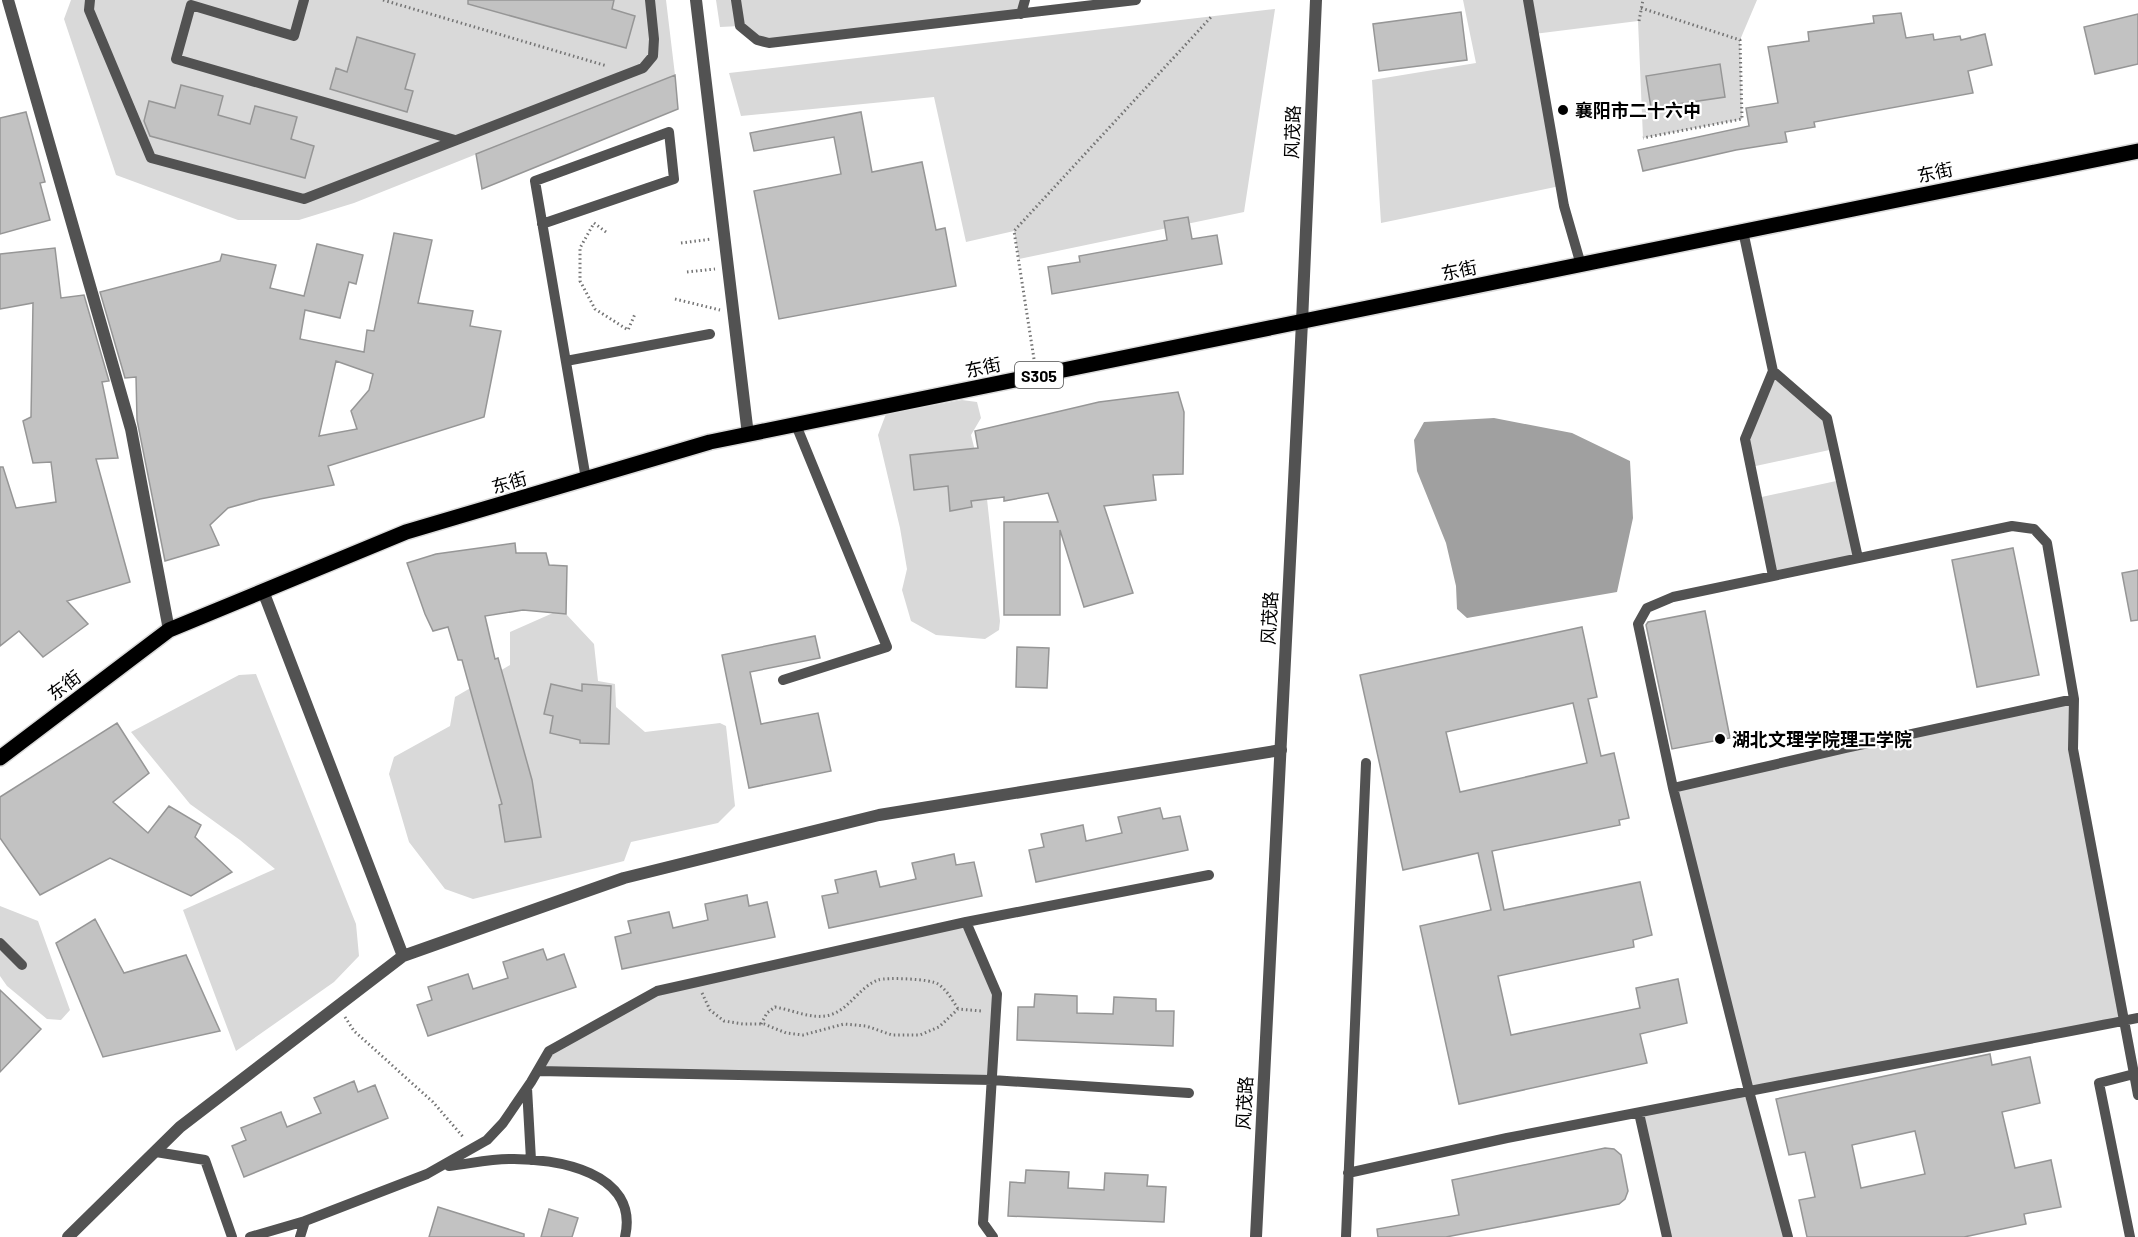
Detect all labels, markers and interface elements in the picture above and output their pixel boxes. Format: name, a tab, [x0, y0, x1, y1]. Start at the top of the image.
place label: 襄阳市二十六中	[1575, 99, 1701, 121]
marker: 襄阳市二十六中	[1556, 103, 1570, 117]
street label: 风茂路	[1280, 105, 1304, 159]
street label: 东街	[1915, 157, 1955, 187]
street label: 东街	[1439, 255, 1479, 285]
street label: 东街	[963, 352, 1003, 382]
road number: S305	[1015, 362, 1063, 388]
street label: 东街	[489, 466, 529, 498]
street label: 风茂路	[1257, 590, 1281, 646]
street label: 东街	[43, 665, 85, 705]
place label: 湖北文理学院理工学院	[1732, 728, 1912, 750]
marker: 湖北文理学院理工学院	[1713, 732, 1727, 746]
street label: 风茂路	[1232, 1075, 1256, 1131]

